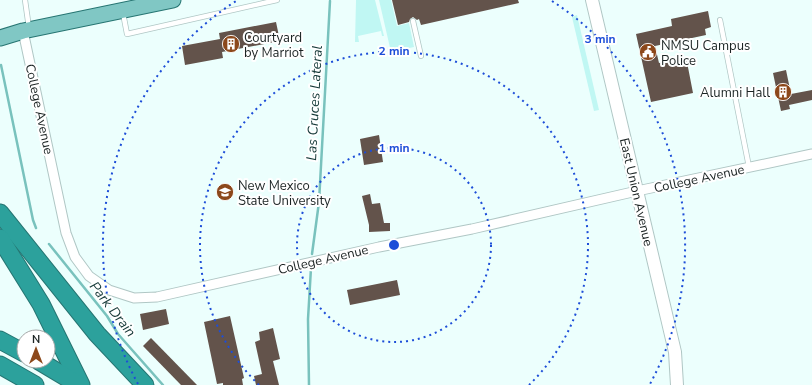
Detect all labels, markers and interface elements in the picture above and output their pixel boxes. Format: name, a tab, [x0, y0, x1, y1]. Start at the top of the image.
place label: Courtyard by Marriot	[244, 29, 304, 62]
text: 3 min	[584, 31, 616, 47]
building icon: Courtyard by Marriot	[221, 34, 241, 54]
place label: NMSU Campus Police	[661, 37, 750, 70]
public building icon: NMSU Campus Police	[638, 42, 658, 62]
text: 2 min	[378, 43, 410, 59]
water label: Las Cruces Lateral	[302, 45, 327, 161]
street label: College Avenue	[21, 62, 57, 156]
building icon: Alumni Hall	[773, 82, 793, 102]
place label: Alumni Hall	[700, 84, 770, 102]
street label: East Union Avenue	[615, 136, 657, 248]
text: 1 min	[378, 140, 410, 156]
street label: College Avenue	[652, 161, 746, 197]
place label: New Mexico State University	[238, 177, 331, 210]
school or university icon: New Mexico State University	[215, 182, 235, 202]
centre of rings	[387, 238, 401, 252]
street label: College Avenue	[276, 241, 370, 279]
water label: Park Drain	[85, 278, 140, 341]
north arrow	[16, 329, 56, 369]
text: N	[32, 332, 40, 347]

